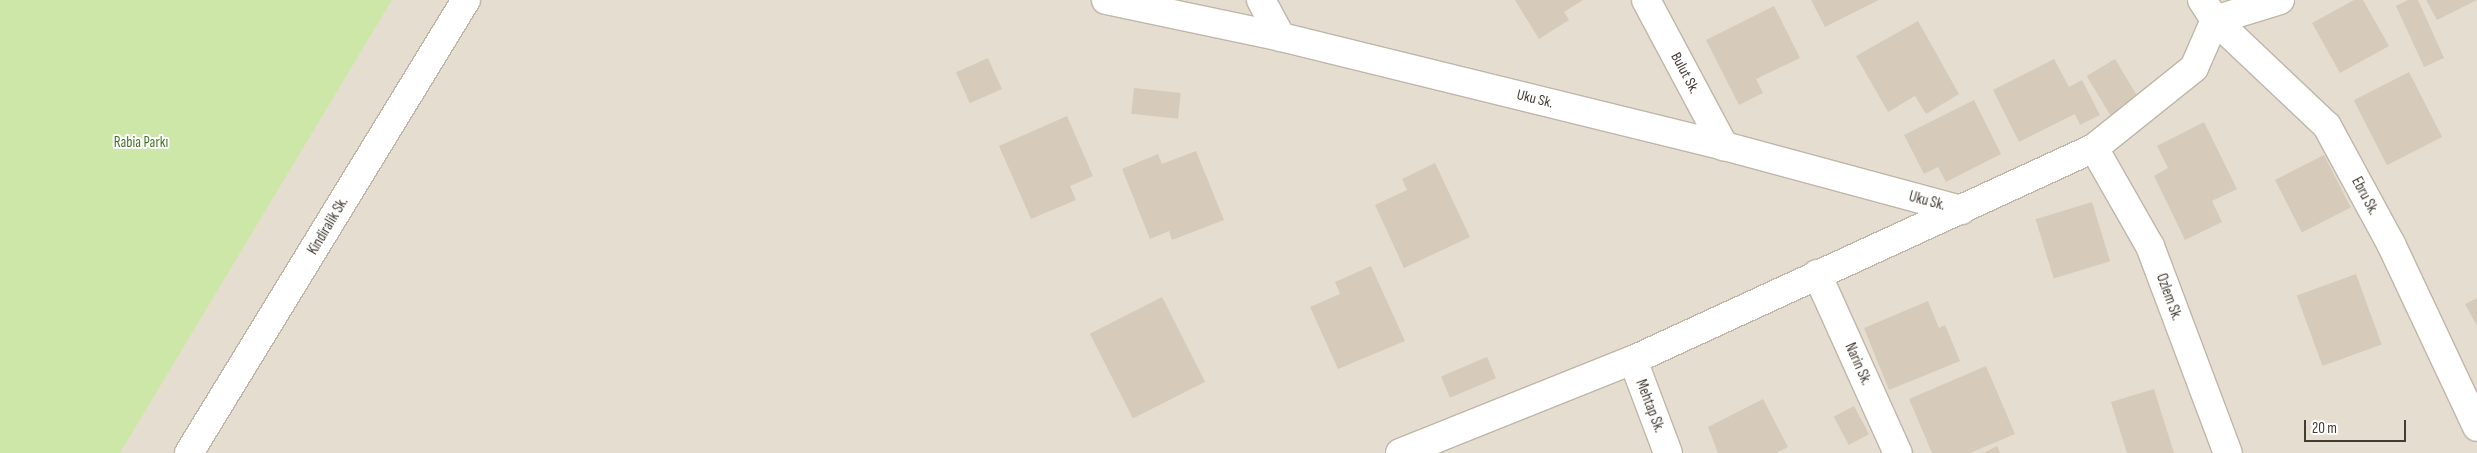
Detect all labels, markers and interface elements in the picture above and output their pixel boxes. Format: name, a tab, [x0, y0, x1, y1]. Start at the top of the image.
street label: Bulut Sk.	[1667, 49, 1703, 97]
street label: Uku Sk.	[1515, 86, 1555, 112]
park label: Rabia Parkı	[114, 134, 168, 152]
street label: Ebru Sk.	[2348, 174, 2382, 218]
street label: Uku Sk.	[1907, 188, 1947, 214]
street label: Kindiralik Sk.	[304, 194, 352, 258]
street label: Ozlem Sk.	[2152, 271, 2186, 323]
street label: Narin Sk.	[1841, 340, 1875, 388]
street label: Mehtap Sk.	[1632, 377, 1668, 435]
scale bar	[2307, 410, 2410, 442]
text: 20 m	[2312, 419, 2337, 438]

